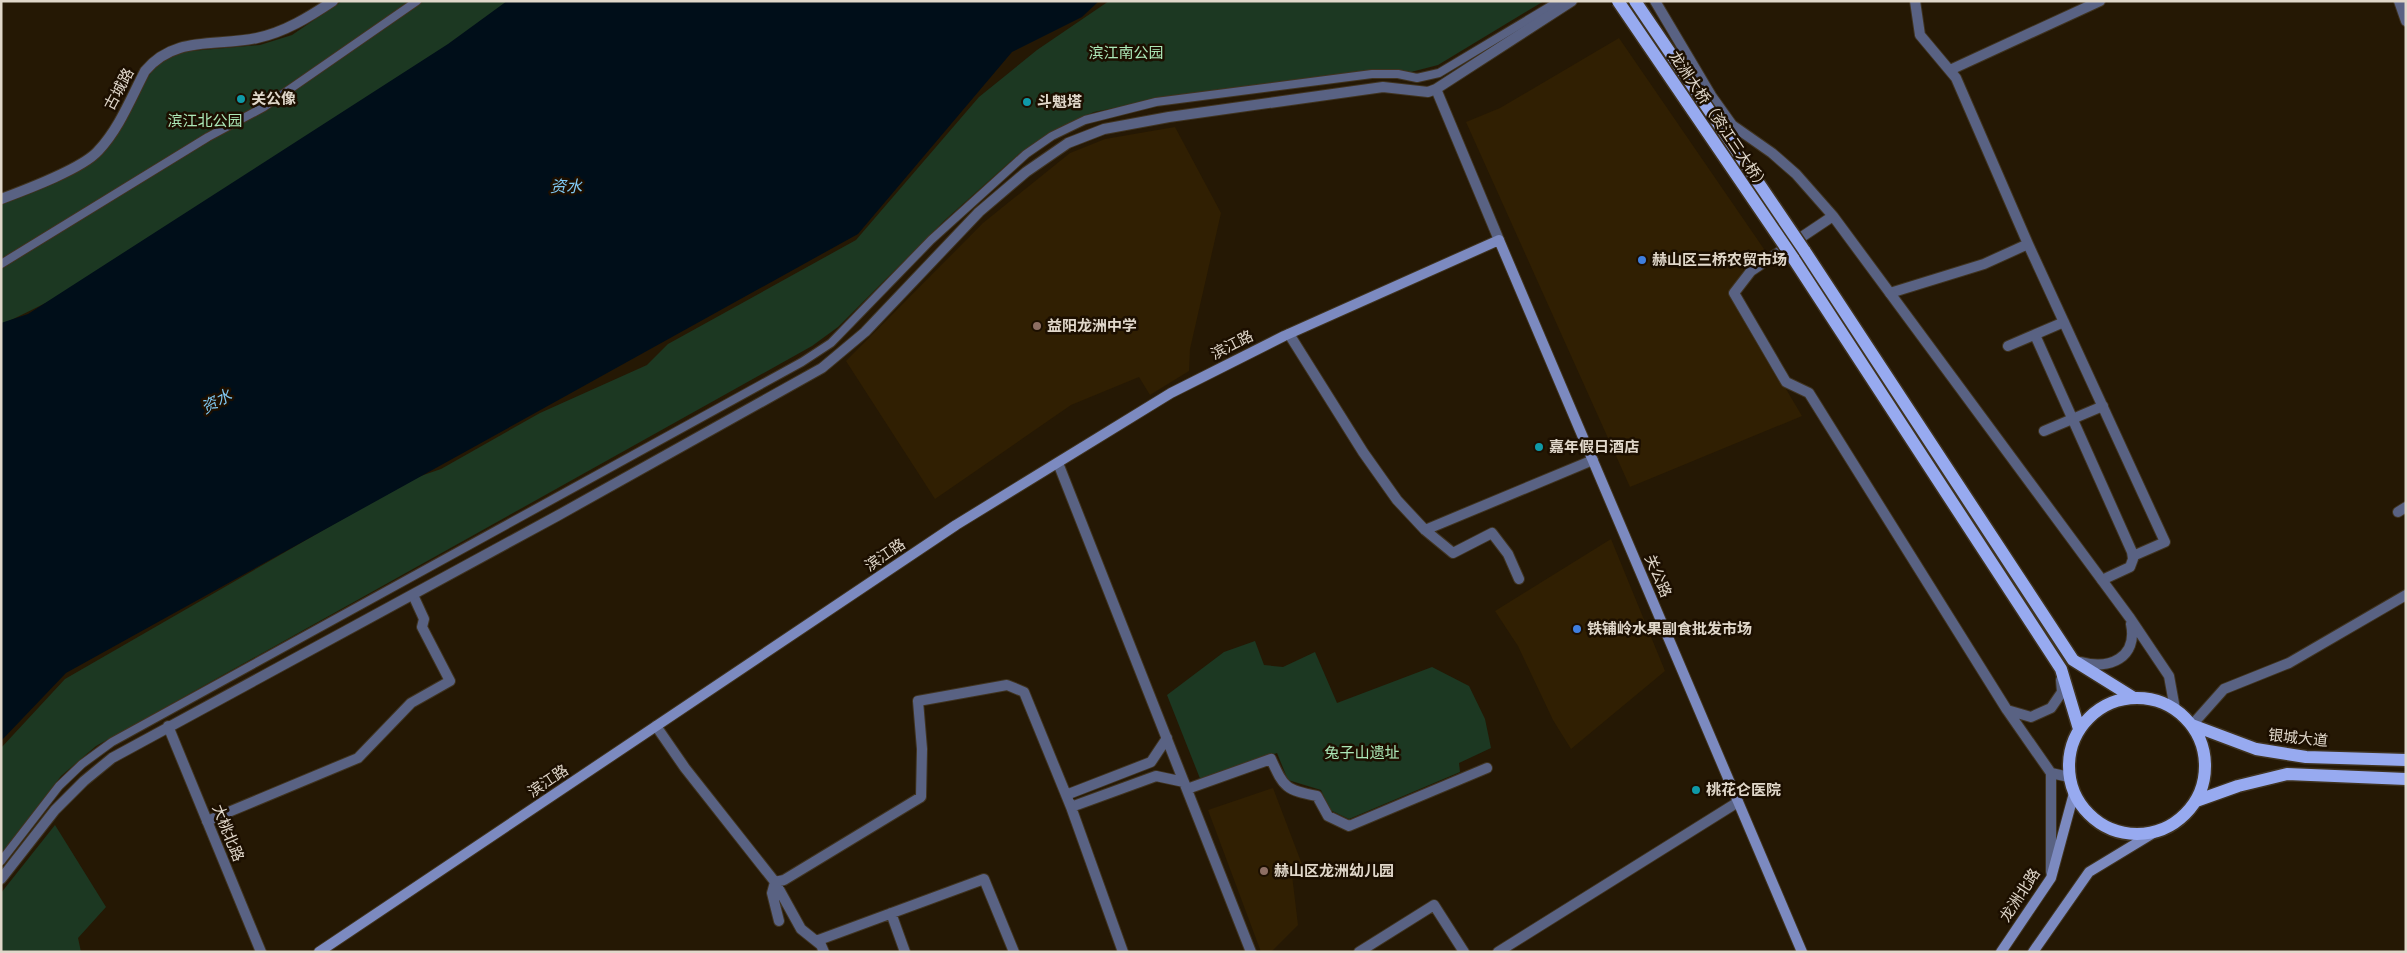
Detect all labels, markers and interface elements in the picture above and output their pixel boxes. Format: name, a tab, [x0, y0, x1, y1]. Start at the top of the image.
park label: 滨江南公园	[1088, 44, 1164, 61]
street label: 龙洲大桥（资江三大桥）	[1666, 48, 1773, 194]
street label: 古城路	[100, 65, 137, 113]
place label: 关公像	[251, 90, 296, 107]
marker: 关公像	[235, 93, 247, 105]
place label: 斗魁塔	[1037, 93, 1082, 110]
marker: 斗魁塔	[1021, 96, 1033, 108]
park label: 滨江北公园	[167, 112, 243, 129]
water label: 资水	[550, 178, 583, 195]
place label: 赫山区三桥农贸市场	[1652, 251, 1787, 268]
marker: 赫山区三桥农贸市场	[1636, 254, 1648, 266]
place label: 益阳龙洲中学	[1047, 317, 1137, 334]
marker: 益阳龙洲中学	[1031, 320, 1043, 332]
street label: 滨江路	[1208, 327, 1256, 362]
water label: 资水	[198, 386, 235, 417]
place label: 嘉年假日酒店	[1549, 438, 1639, 455]
marker: 嘉年假日酒店	[1533, 441, 1545, 453]
street label: 滨江路	[861, 535, 908, 574]
street label: 关公路	[1642, 552, 1675, 600]
place label: 铁铺岭水果副食批发市场	[1587, 620, 1752, 637]
marker: 铁铺岭水果副食批发市场	[1571, 623, 1583, 635]
street label: 银城大道	[2267, 726, 2329, 749]
park label: 兔子山遗址	[1324, 744, 1400, 761]
street label: 滨江路	[524, 761, 571, 800]
place label: 桃花仑医院	[1706, 781, 1781, 798]
marker: 桃花仑医院	[1690, 784, 1702, 796]
street label: 大桃北路	[209, 802, 248, 864]
place label: 赫山区龙洲幼儿园	[1274, 862, 1394, 879]
marker: 赫山区龙洲幼儿园	[1258, 865, 1270, 877]
street label: 龙洲北路	[1996, 865, 2043, 925]

